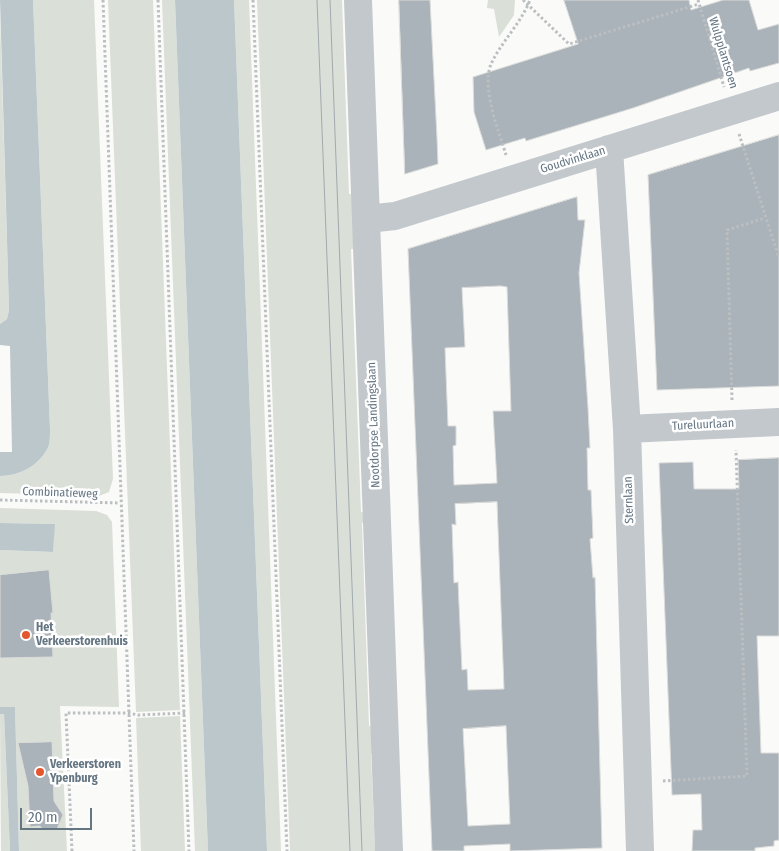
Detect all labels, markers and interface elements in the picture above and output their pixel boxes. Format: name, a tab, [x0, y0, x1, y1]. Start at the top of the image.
street label: Wulpplantsoen	[705, 16, 741, 90]
street label: Goudvinklaan	[539, 143, 607, 177]
street label: Nootdorpse Landingslaan	[365, 362, 383, 488]
street label: Tureluurlaan	[672, 416, 734, 434]
street label: Sternlaan	[621, 476, 637, 524]
street label: Combinatieweg	[22, 484, 98, 502]
place label: Het Verkeerstorenhuis	[36, 621, 128, 649]
marker: Het Verkeerstorenhuis	[20, 629, 32, 641]
place label: Verkeerstoren Ypenburg	[50, 758, 121, 786]
marker: Verkeerstoren Ypenburg	[34, 766, 46, 778]
scale bar	[22, 798, 95, 830]
text: 20 m	[28, 808, 58, 826]

